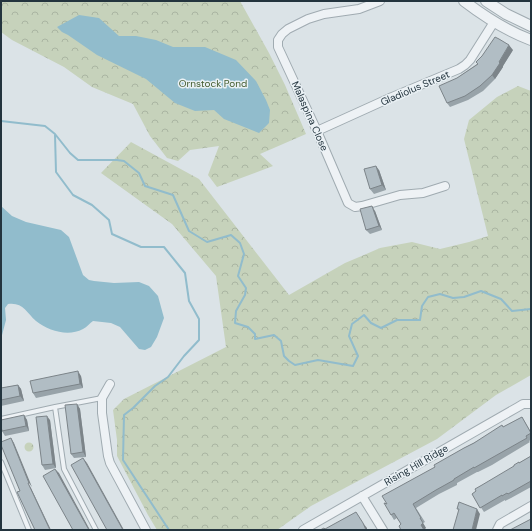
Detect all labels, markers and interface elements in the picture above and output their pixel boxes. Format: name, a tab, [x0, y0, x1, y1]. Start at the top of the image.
street label: Gladiolus Street	[378, 68, 452, 108]
park label: Ornstock Pond	[179, 77, 247, 90]
street label: Malaspina Close	[289, 79, 331, 153]
street label: Rising Hill Ridge	[382, 441, 451, 489]

